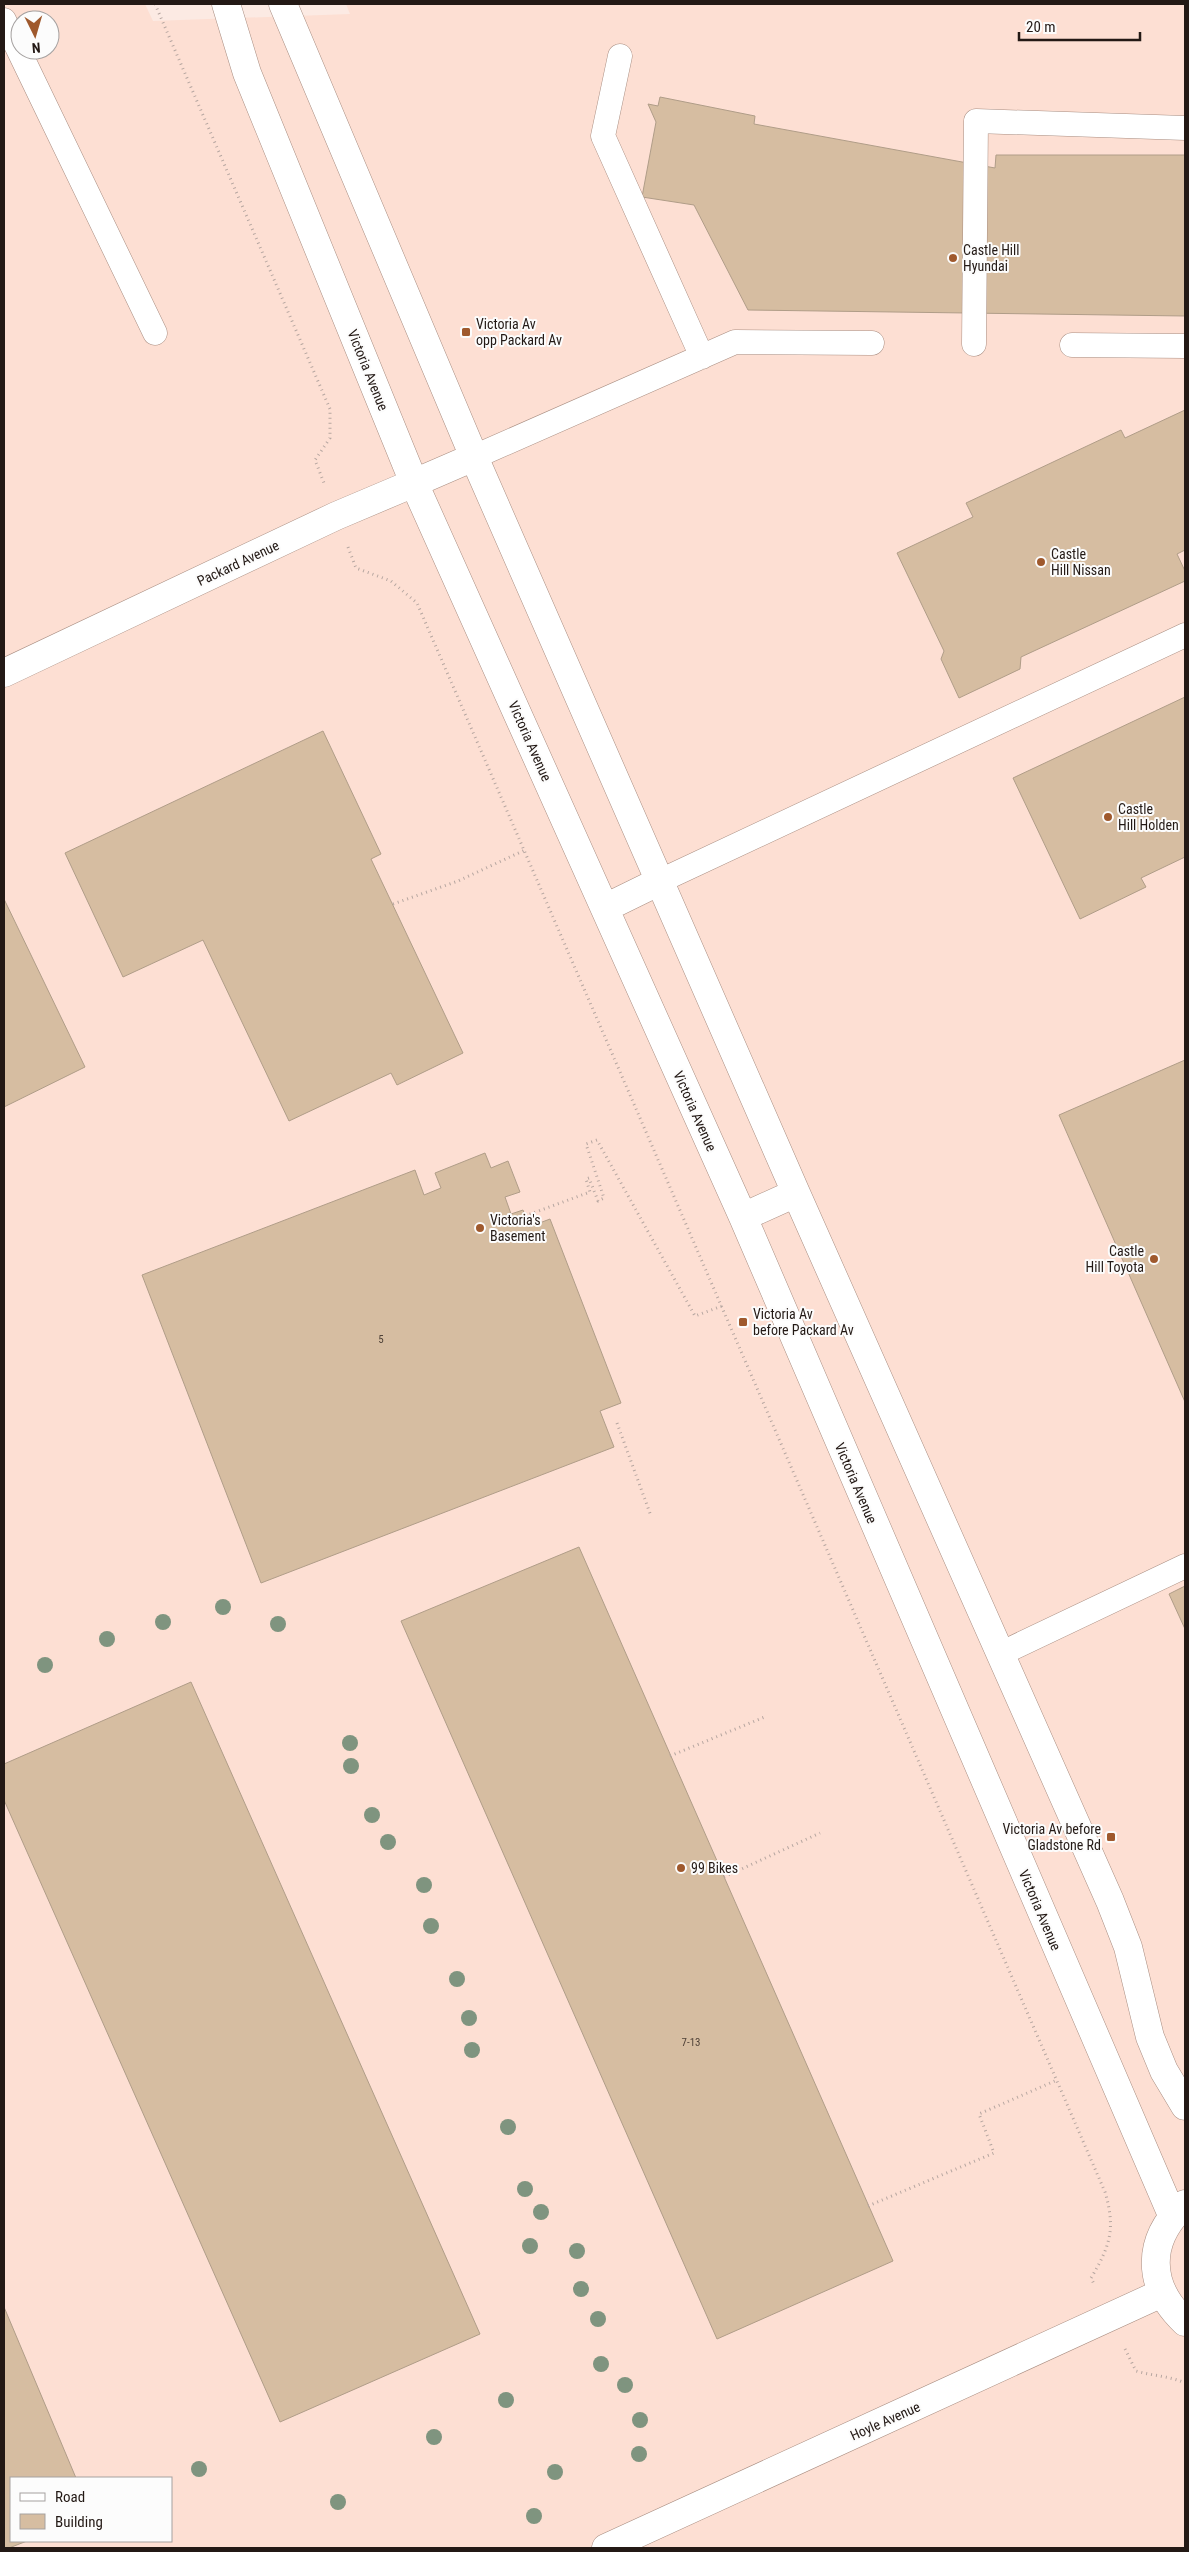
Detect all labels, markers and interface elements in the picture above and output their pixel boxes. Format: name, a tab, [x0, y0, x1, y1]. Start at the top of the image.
north arrow	[10, 10, 60, 60]
scale bar	[1019, 10, 1140, 42]
text: 20 m	[1026, 18, 1056, 36]
text: N	[31, 40, 41, 56]
place label: Castle Hill Hyundai	[963, 242, 1019, 274]
marker: Castle Hill Hyundai	[947, 252, 959, 264]
place label: Victoria Av opp Packard Av	[476, 316, 562, 348]
marker: Victoria Av opp Packard Av	[460, 326, 472, 338]
street label: Victoria Avenue	[344, 327, 392, 413]
street label: Packard Avenue	[195, 537, 282, 589]
place label: Castle Hill Nissan	[1051, 546, 1111, 578]
marker: Castle Hill Nissan	[1035, 556, 1047, 568]
street label: Victoria Avenue	[505, 698, 555, 784]
place label: Castle Hill Holden	[1118, 801, 1179, 833]
marker: Castle Hill Holden	[1102, 811, 1114, 823]
street label: Victoria Avenue	[670, 1068, 720, 1154]
place label: Victoria's Basement	[490, 1212, 545, 1244]
marker: Victoria's Basement	[474, 1222, 486, 1234]
place label: Castle Hill Toyota	[1086, 1243, 1144, 1275]
marker: Castle Hill Toyota	[1148, 1253, 1160, 1265]
place label: Victoria Av before Packard Av	[753, 1306, 854, 1338]
marker: Victoria Av before Packard Av	[737, 1316, 749, 1328]
house number: 5	[378, 1333, 384, 1346]
street label: Victoria Avenue	[832, 1440, 880, 1526]
place label: Victoria Av before Gladstone Rd	[1002, 1821, 1101, 1853]
marker: Victoria Av before Gladstone Rd	[1105, 1831, 1117, 1843]
place label: 99 Bikes	[691, 1860, 738, 1876]
marker: 99 Bikes	[675, 1862, 687, 1874]
street label: Victoria Avenue	[1016, 1867, 1064, 1953]
house number: 7-13	[681, 2036, 701, 2049]
street label: Hoyle Avenue	[848, 2398, 923, 2444]
legend	[10, 2477, 172, 2542]
text: Road	[55, 2488, 85, 2506]
text: Building	[55, 2513, 103, 2531]

